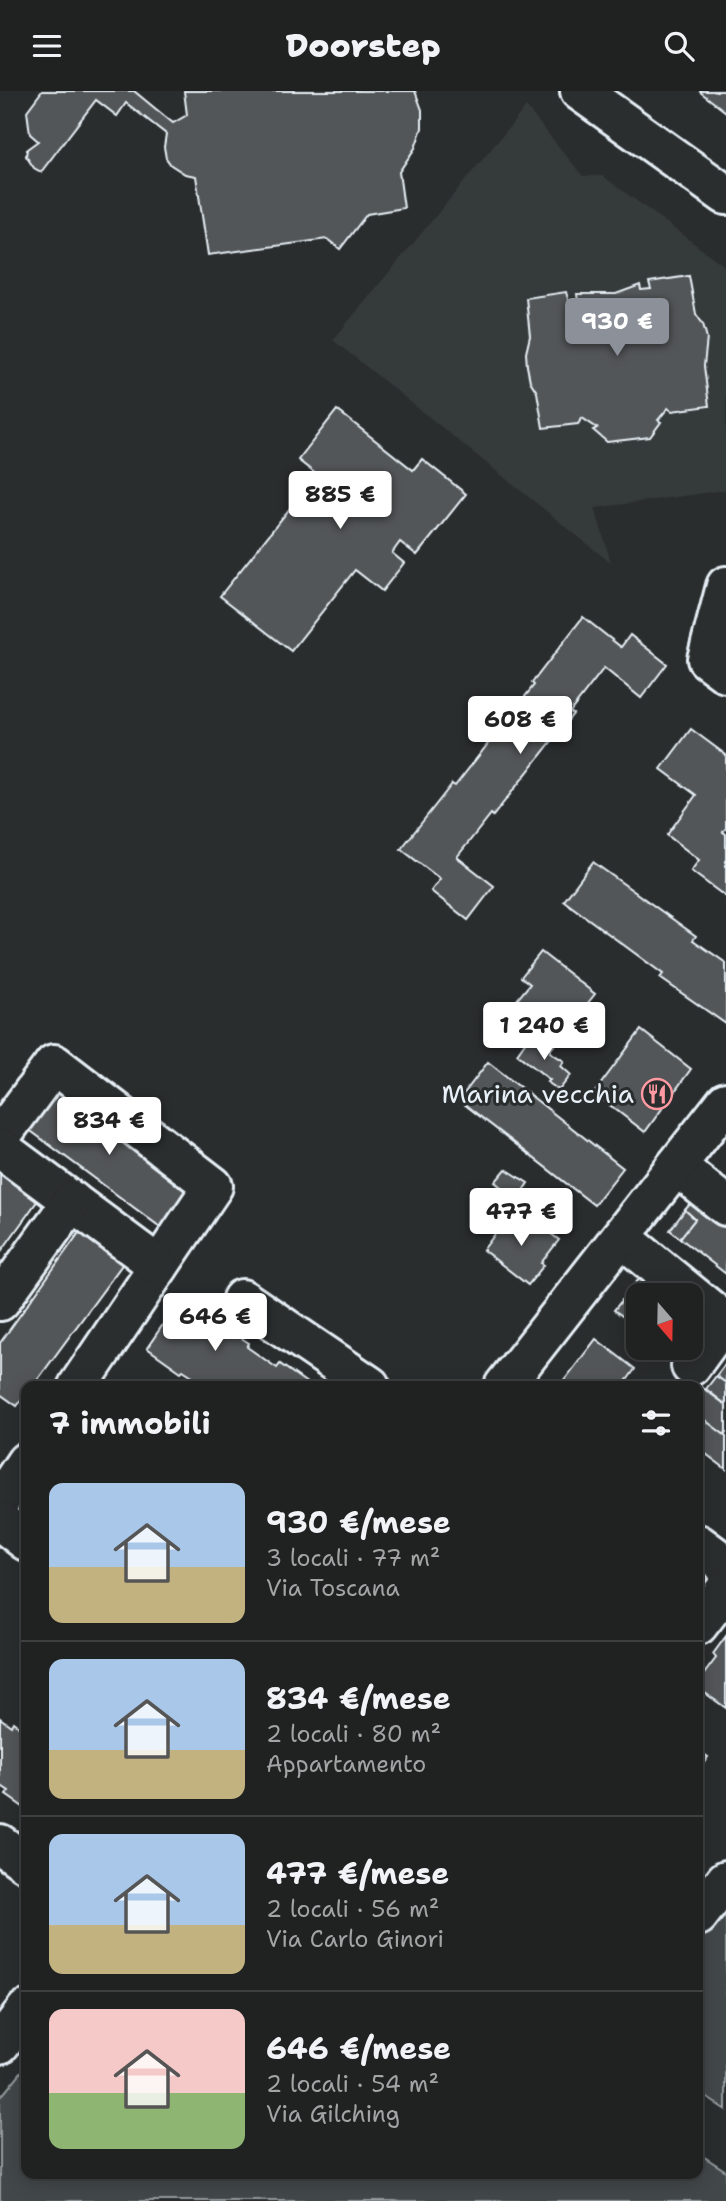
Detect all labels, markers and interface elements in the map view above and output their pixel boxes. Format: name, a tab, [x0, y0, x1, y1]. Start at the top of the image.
text: Doorstep	[285, 24, 441, 67]
icon: menu	[28, 27, 66, 65]
icon: search	[660, 27, 698, 65]
pin: 930 €	[568, 299, 666, 358]
text: 930 €	[581, 306, 653, 336]
pin: 885 €	[291, 471, 389, 531]
text: 885 €	[305, 479, 375, 509]
pin: 608 €	[471, 697, 569, 756]
text: 608 €	[484, 704, 556, 734]
pin: 1 240 €	[479, 1003, 609, 1062]
text: 1 240 €	[499, 1010, 589, 1040]
place label: Marina vecchia	[442, 1076, 634, 1111]
restaurant icon: Marina vecchia	[640, 1077, 674, 1111]
pin: 834 €	[60, 1097, 158, 1157]
text: 834 €	[73, 1105, 145, 1135]
pin: 477 €	[472, 1189, 570, 1248]
text: 477 €	[486, 1196, 556, 1226]
north arrow	[626, 1283, 704, 1360]
map controls	[626, 1283, 703, 1360]
pin: 646 €	[166, 1293, 264, 1353]
text: 646 €	[179, 1301, 251, 1331]
text: 7 immobili	[49, 1403, 211, 1444]
icon: filters	[637, 1404, 675, 1442]
text: 930 €/mese	[266, 1502, 451, 1543]
icon: home	[105, 1511, 189, 1595]
text: 3 locali · 77 m²	[266, 1543, 440, 1573]
text: Via Toscana	[266, 1573, 400, 1603]
text: 834 €/mese	[266, 1678, 451, 1719]
icon: home	[105, 1687, 189, 1771]
text: 2 locali · 80 m²	[266, 1719, 441, 1749]
text: Appartamento	[266, 1749, 426, 1779]
text: 477 €/mese	[266, 1853, 449, 1894]
icon: home	[105, 1862, 189, 1946]
text: 2 locali · 56 m²	[266, 1894, 439, 1924]
text: Via Carlo Ginori	[266, 1924, 444, 1954]
text: 646 €/mese	[266, 2028, 451, 2069]
icon: home	[105, 2037, 189, 2121]
text: 2 locali · 54 m²	[266, 2069, 439, 2099]
text: Via Gilching	[266, 2099, 400, 2129]

